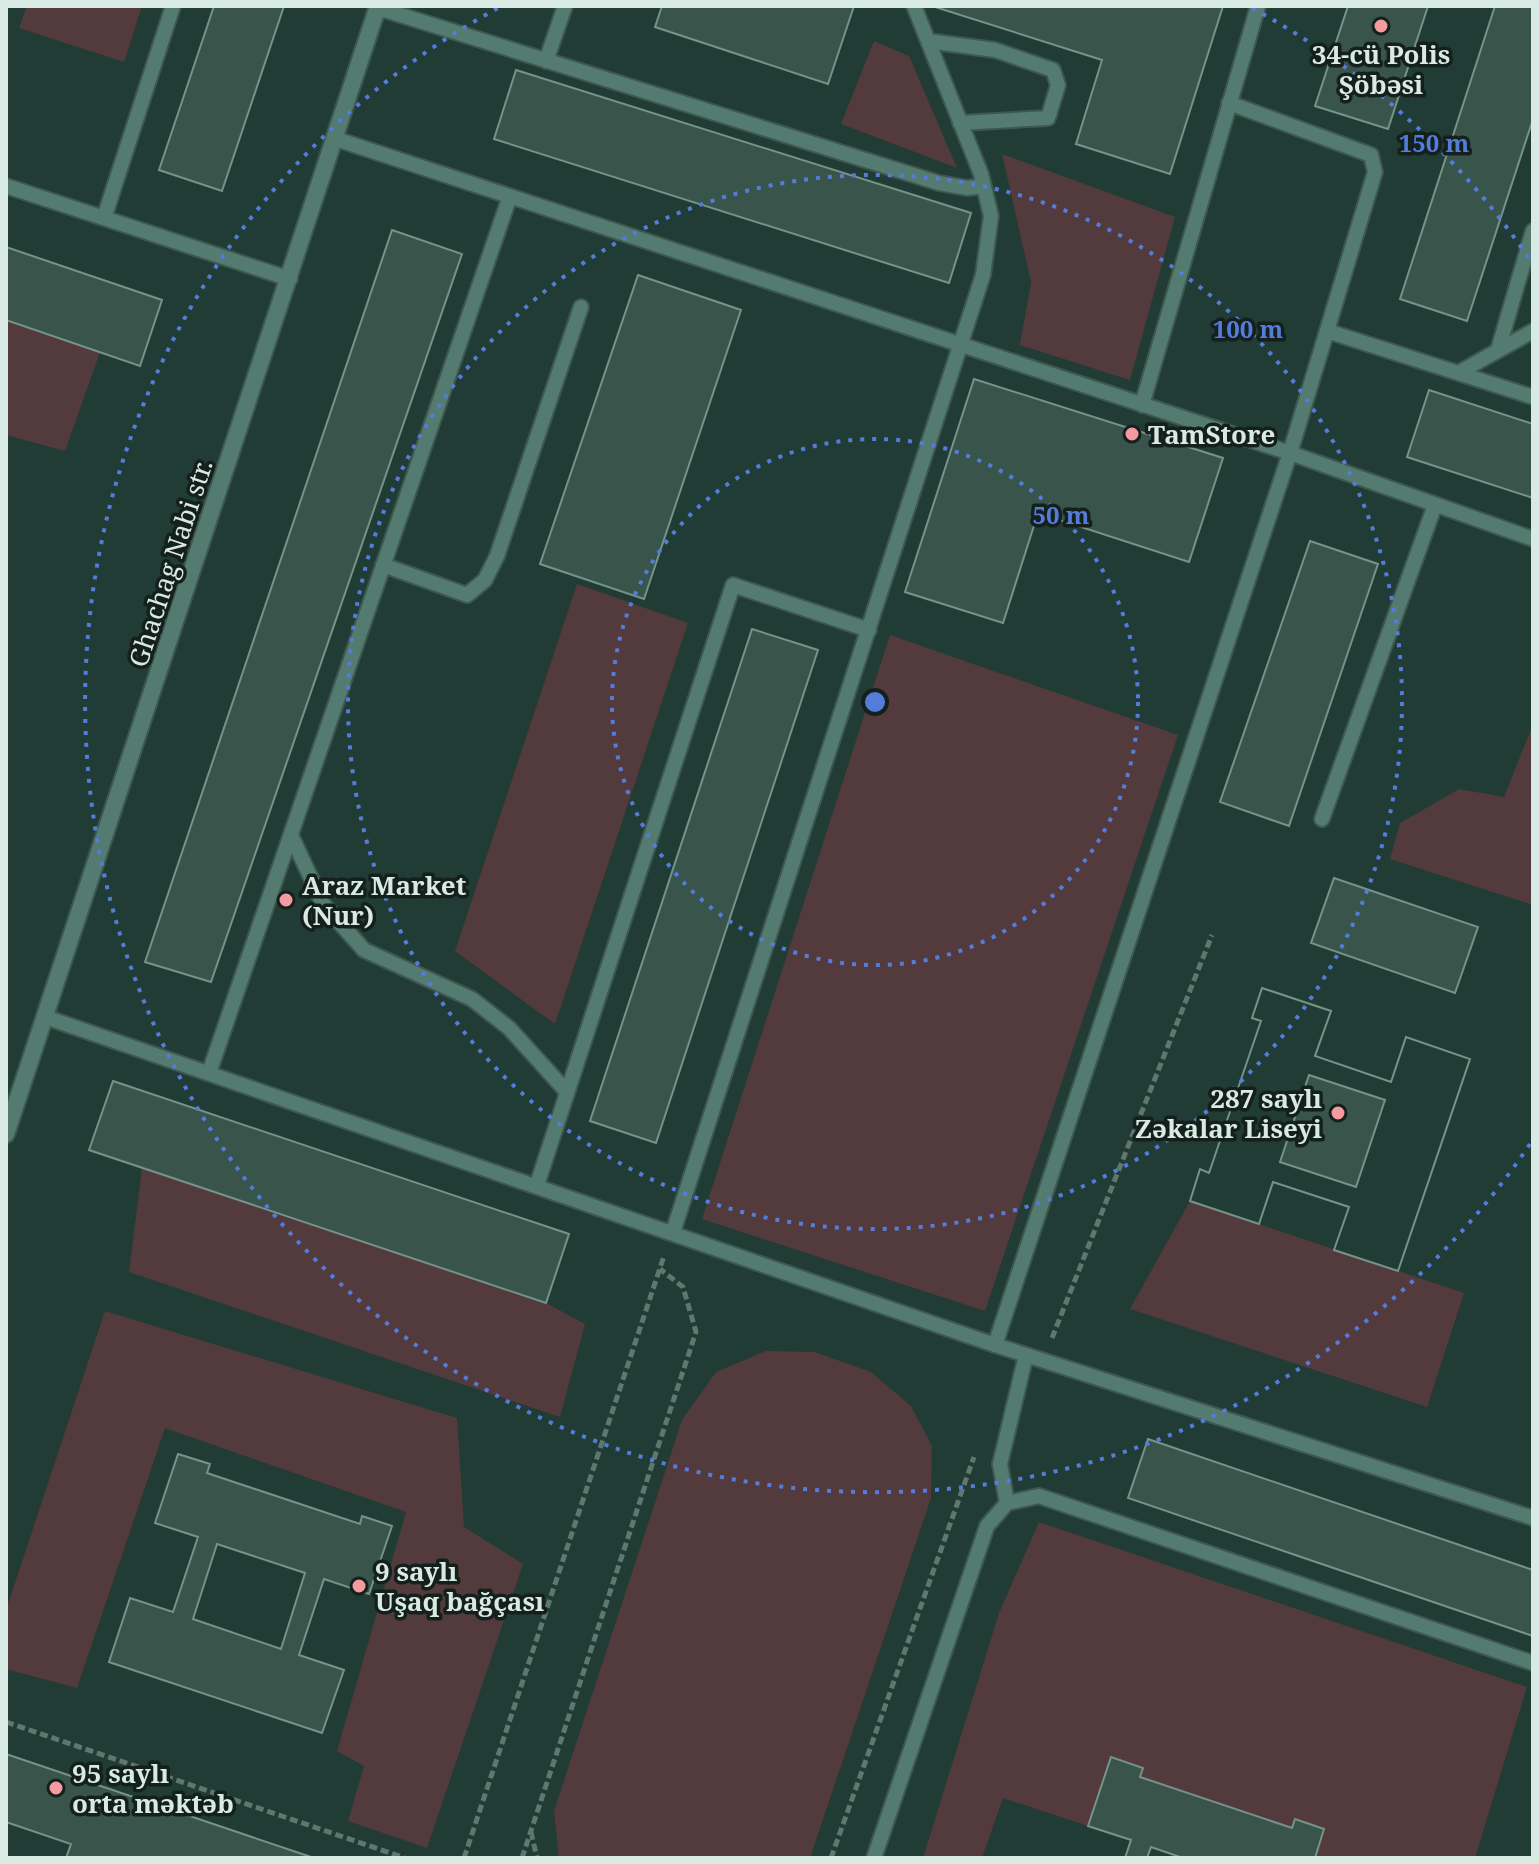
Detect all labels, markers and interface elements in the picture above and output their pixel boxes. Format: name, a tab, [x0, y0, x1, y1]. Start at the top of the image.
marker: 34-cü Polis Şöbəsi	[1372, 17, 1390, 35]
place label: 34-cü Polis Şöbəsi	[1312, 36, 1450, 102]
text: 150 m	[1399, 126, 1470, 159]
text: 100 m	[1213, 312, 1284, 345]
place label: TamStore	[1148, 416, 1275, 452]
marker: TamStore	[1123, 425, 1141, 443]
street label: Ghachag Nabi str.	[119, 455, 221, 671]
text: 50 m	[1032, 498, 1090, 531]
centre of rings	[861, 688, 889, 716]
place label: Araz Market (Nur)	[302, 867, 467, 933]
marker: Araz Market (Nur)	[277, 891, 295, 909]
place label: 287 saylı Zəkalar Liseyi	[1135, 1080, 1322, 1146]
marker: 287 saylı Zəkalar Liseyi	[1329, 1104, 1347, 1122]
place label: 9 saylı Uşaq bağçası	[375, 1553, 544, 1619]
marker: 9 saylı Uşaq bağçası	[350, 1577, 368, 1595]
place label: 95 saylı orta məktəb	[72, 1755, 234, 1821]
marker: 95 saylı orta məktəb	[47, 1779, 65, 1797]

